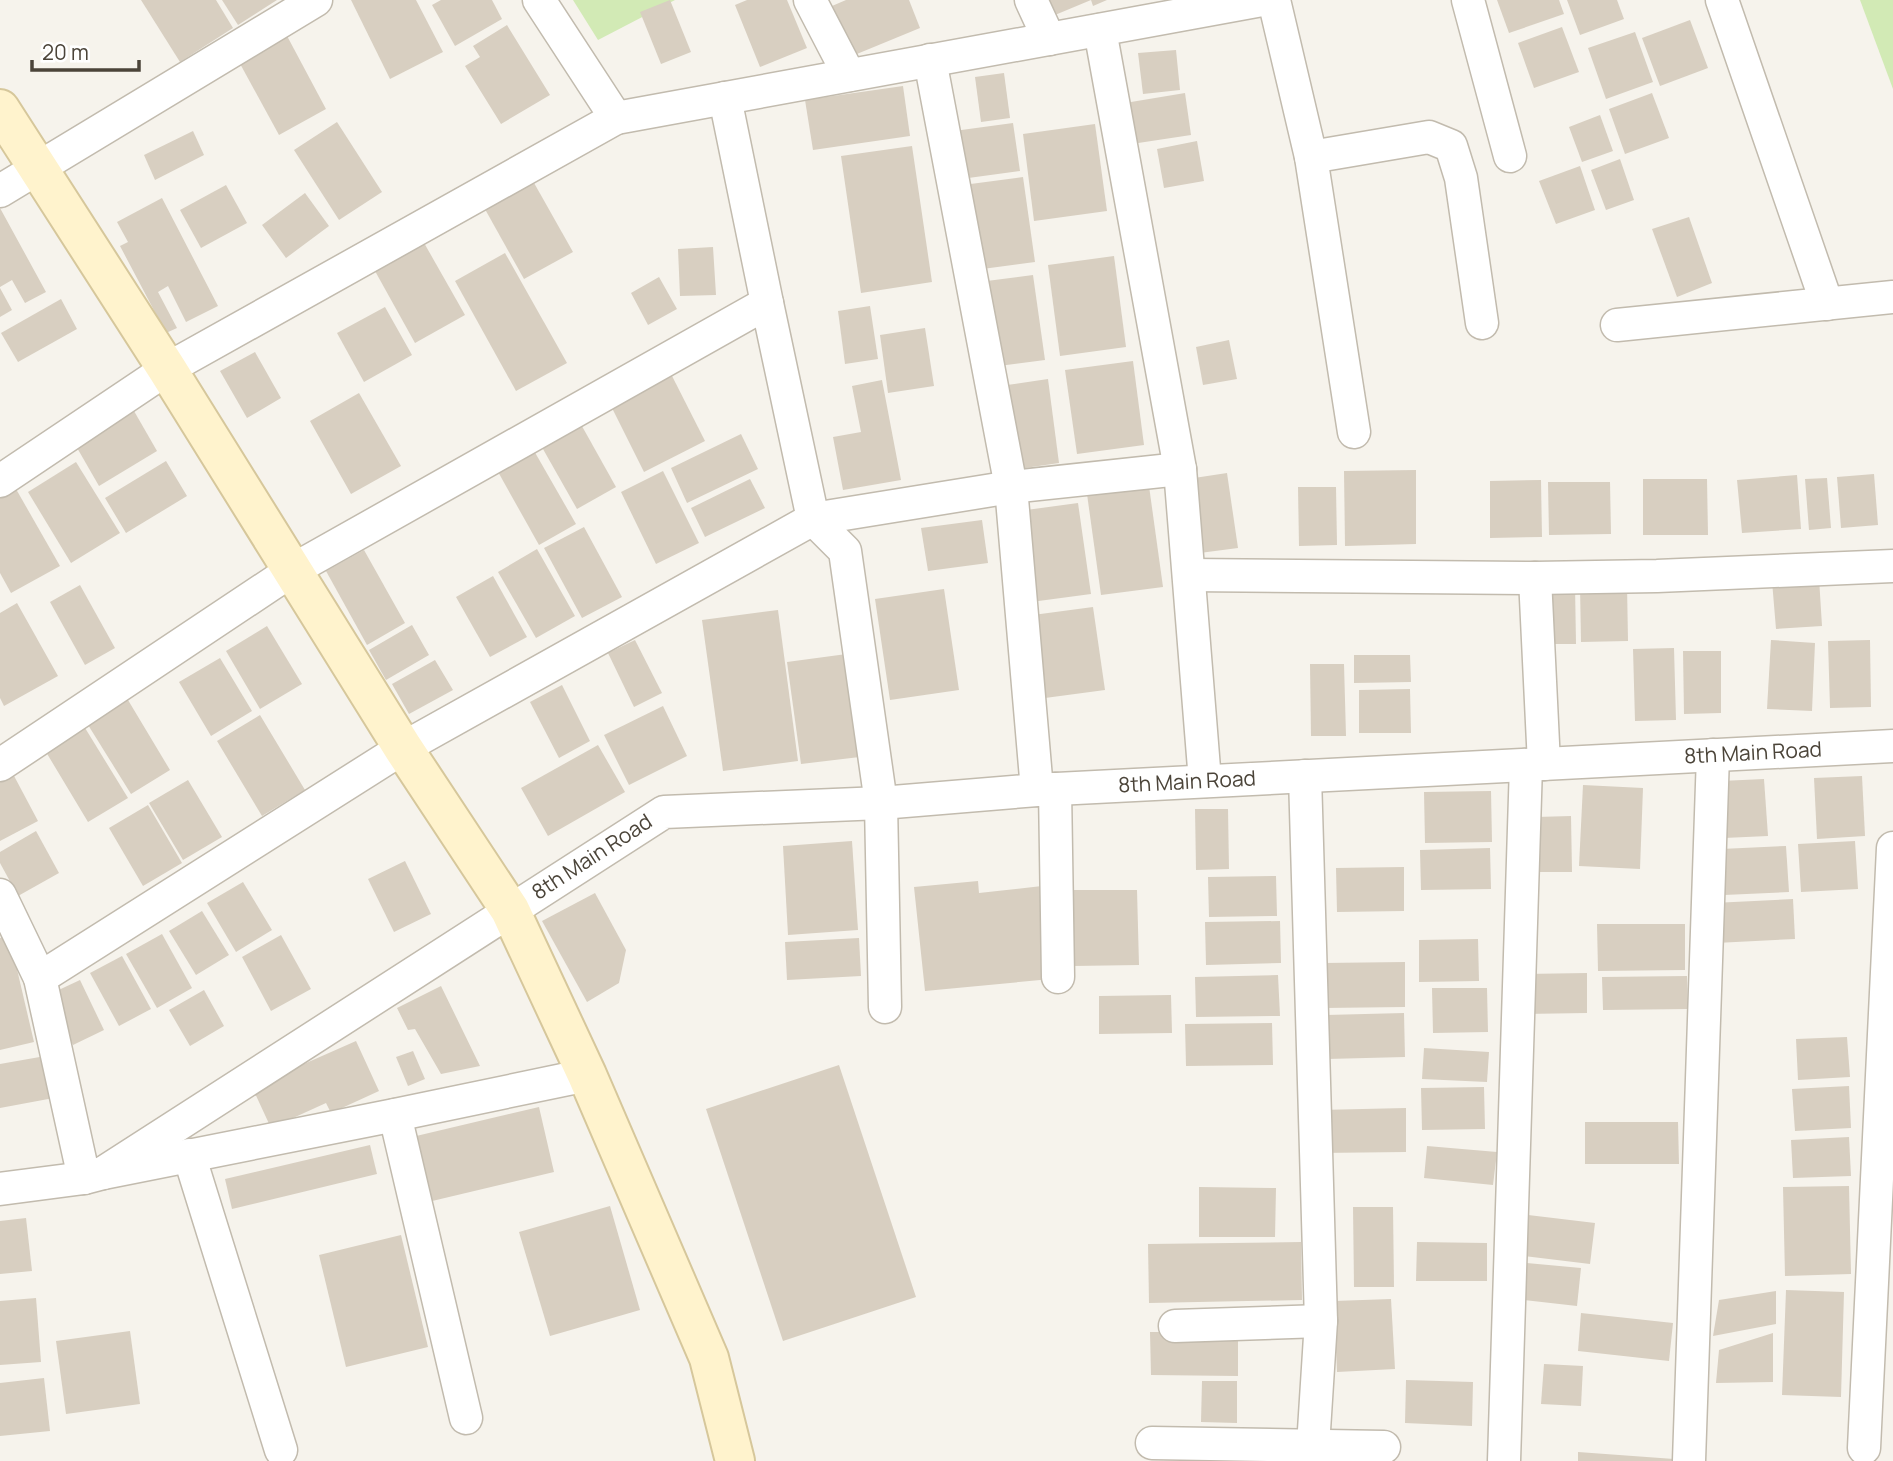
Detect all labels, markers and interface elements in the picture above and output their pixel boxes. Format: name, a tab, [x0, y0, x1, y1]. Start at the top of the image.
scale bar	[32, 28, 138, 72]
text: 20 m	[42, 38, 89, 66]
street label: 8th Main Road	[1683, 734, 1823, 770]
street label: 8th Main Road	[1117, 763, 1257, 799]
street label: 8th Main Road	[526, 807, 657, 905]

